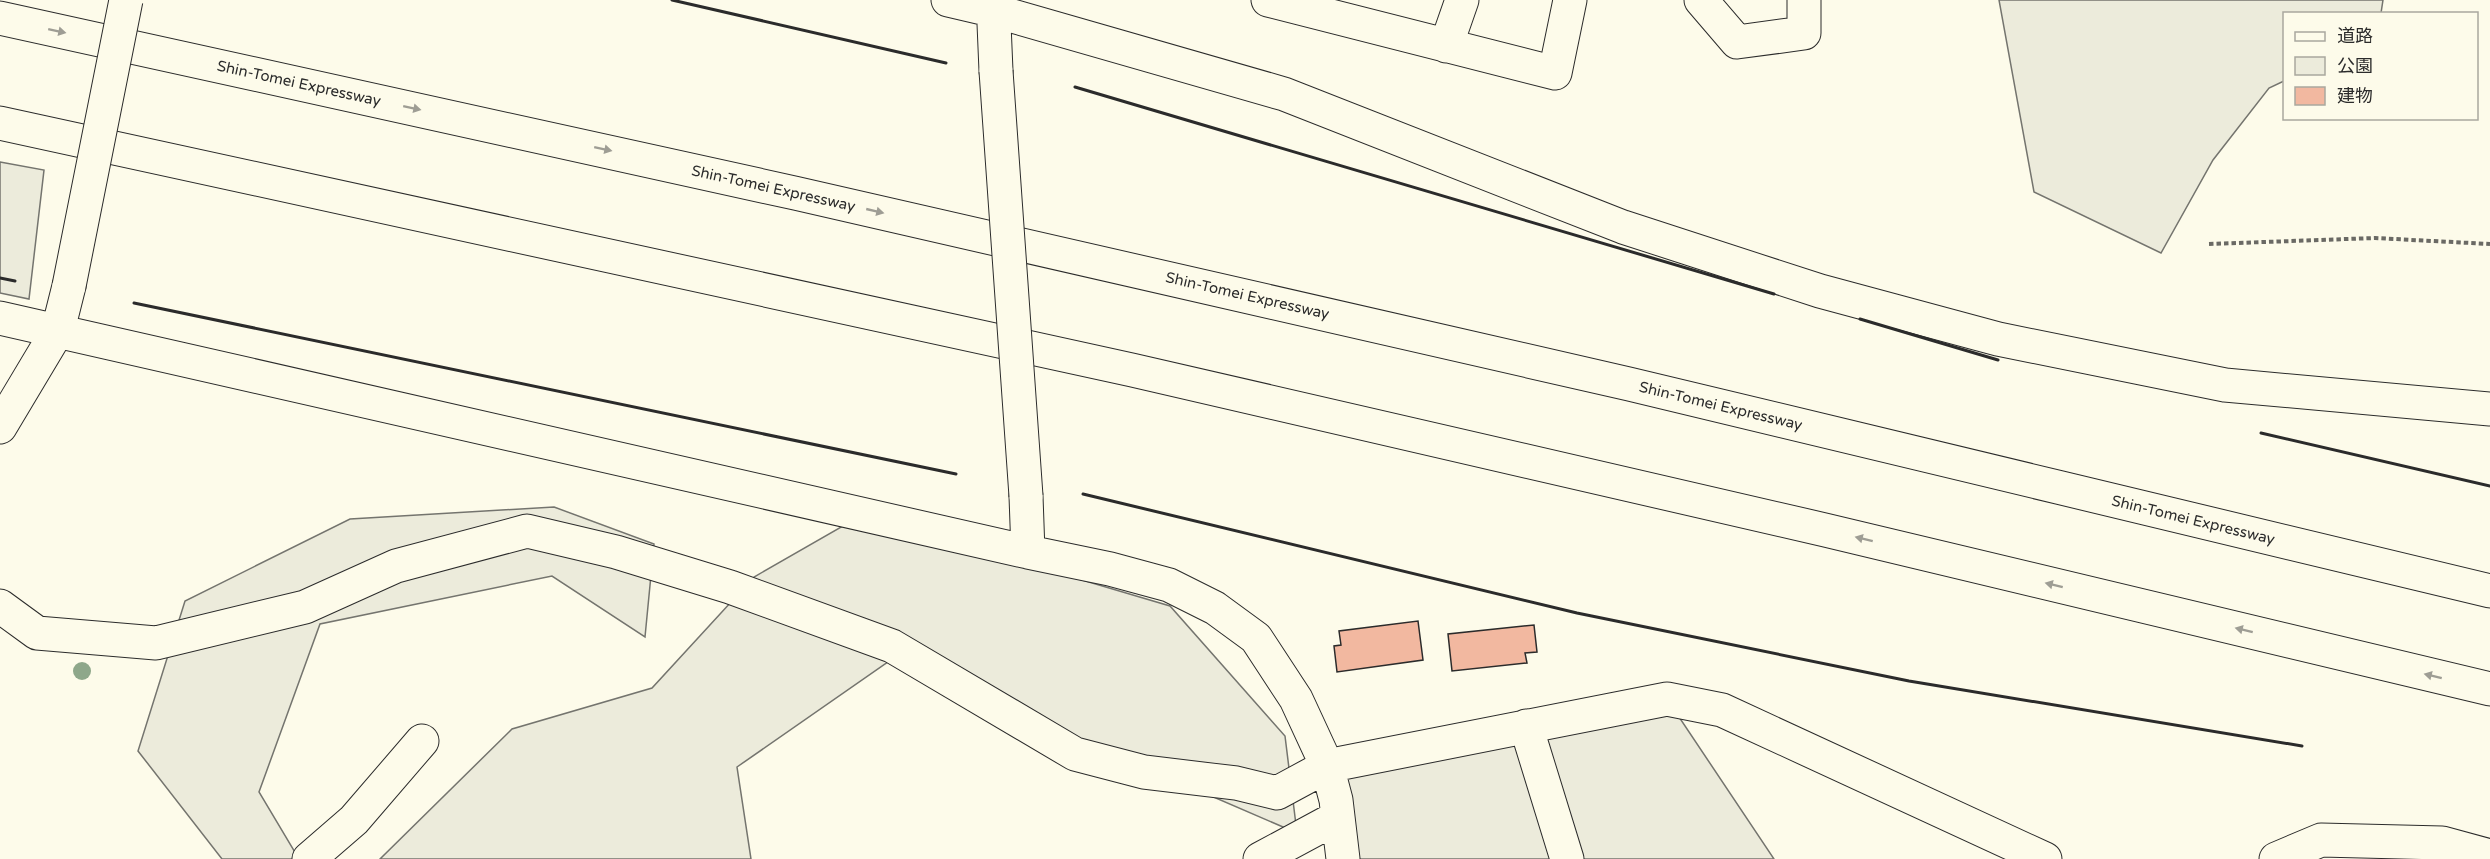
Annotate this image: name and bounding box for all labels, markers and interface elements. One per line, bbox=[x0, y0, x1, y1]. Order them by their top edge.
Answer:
legend bbox=[2283, 12, 2478, 120]
text: 道路 bbox=[2337, 25, 2373, 47]
one-way arrow bbox=[48, 27, 67, 36]
text: 公園 bbox=[2337, 55, 2373, 77]
street label: Shin-Tomei Expressway bbox=[215, 57, 383, 110]
text: 建物 bbox=[2337, 85, 2373, 107]
one-way arrow bbox=[403, 103, 421, 113]
one-way arrow bbox=[593, 145, 612, 154]
street label: Shin-Tomei Expressway bbox=[690, 161, 857, 215]
one-way arrow bbox=[865, 206, 884, 216]
street label: Shin-Tomei Expressway bbox=[1164, 268, 1331, 323]
street label: Shin-Tomei Expressway bbox=[1637, 378, 1804, 434]
street label: Shin-Tomei Expressway bbox=[2110, 491, 2277, 548]
one-way arrow bbox=[1855, 534, 1873, 544]
one-way arrow bbox=[2045, 579, 2063, 589]
one-way arrow bbox=[2234, 625, 2253, 635]
one-way arrow bbox=[2424, 670, 2442, 680]

